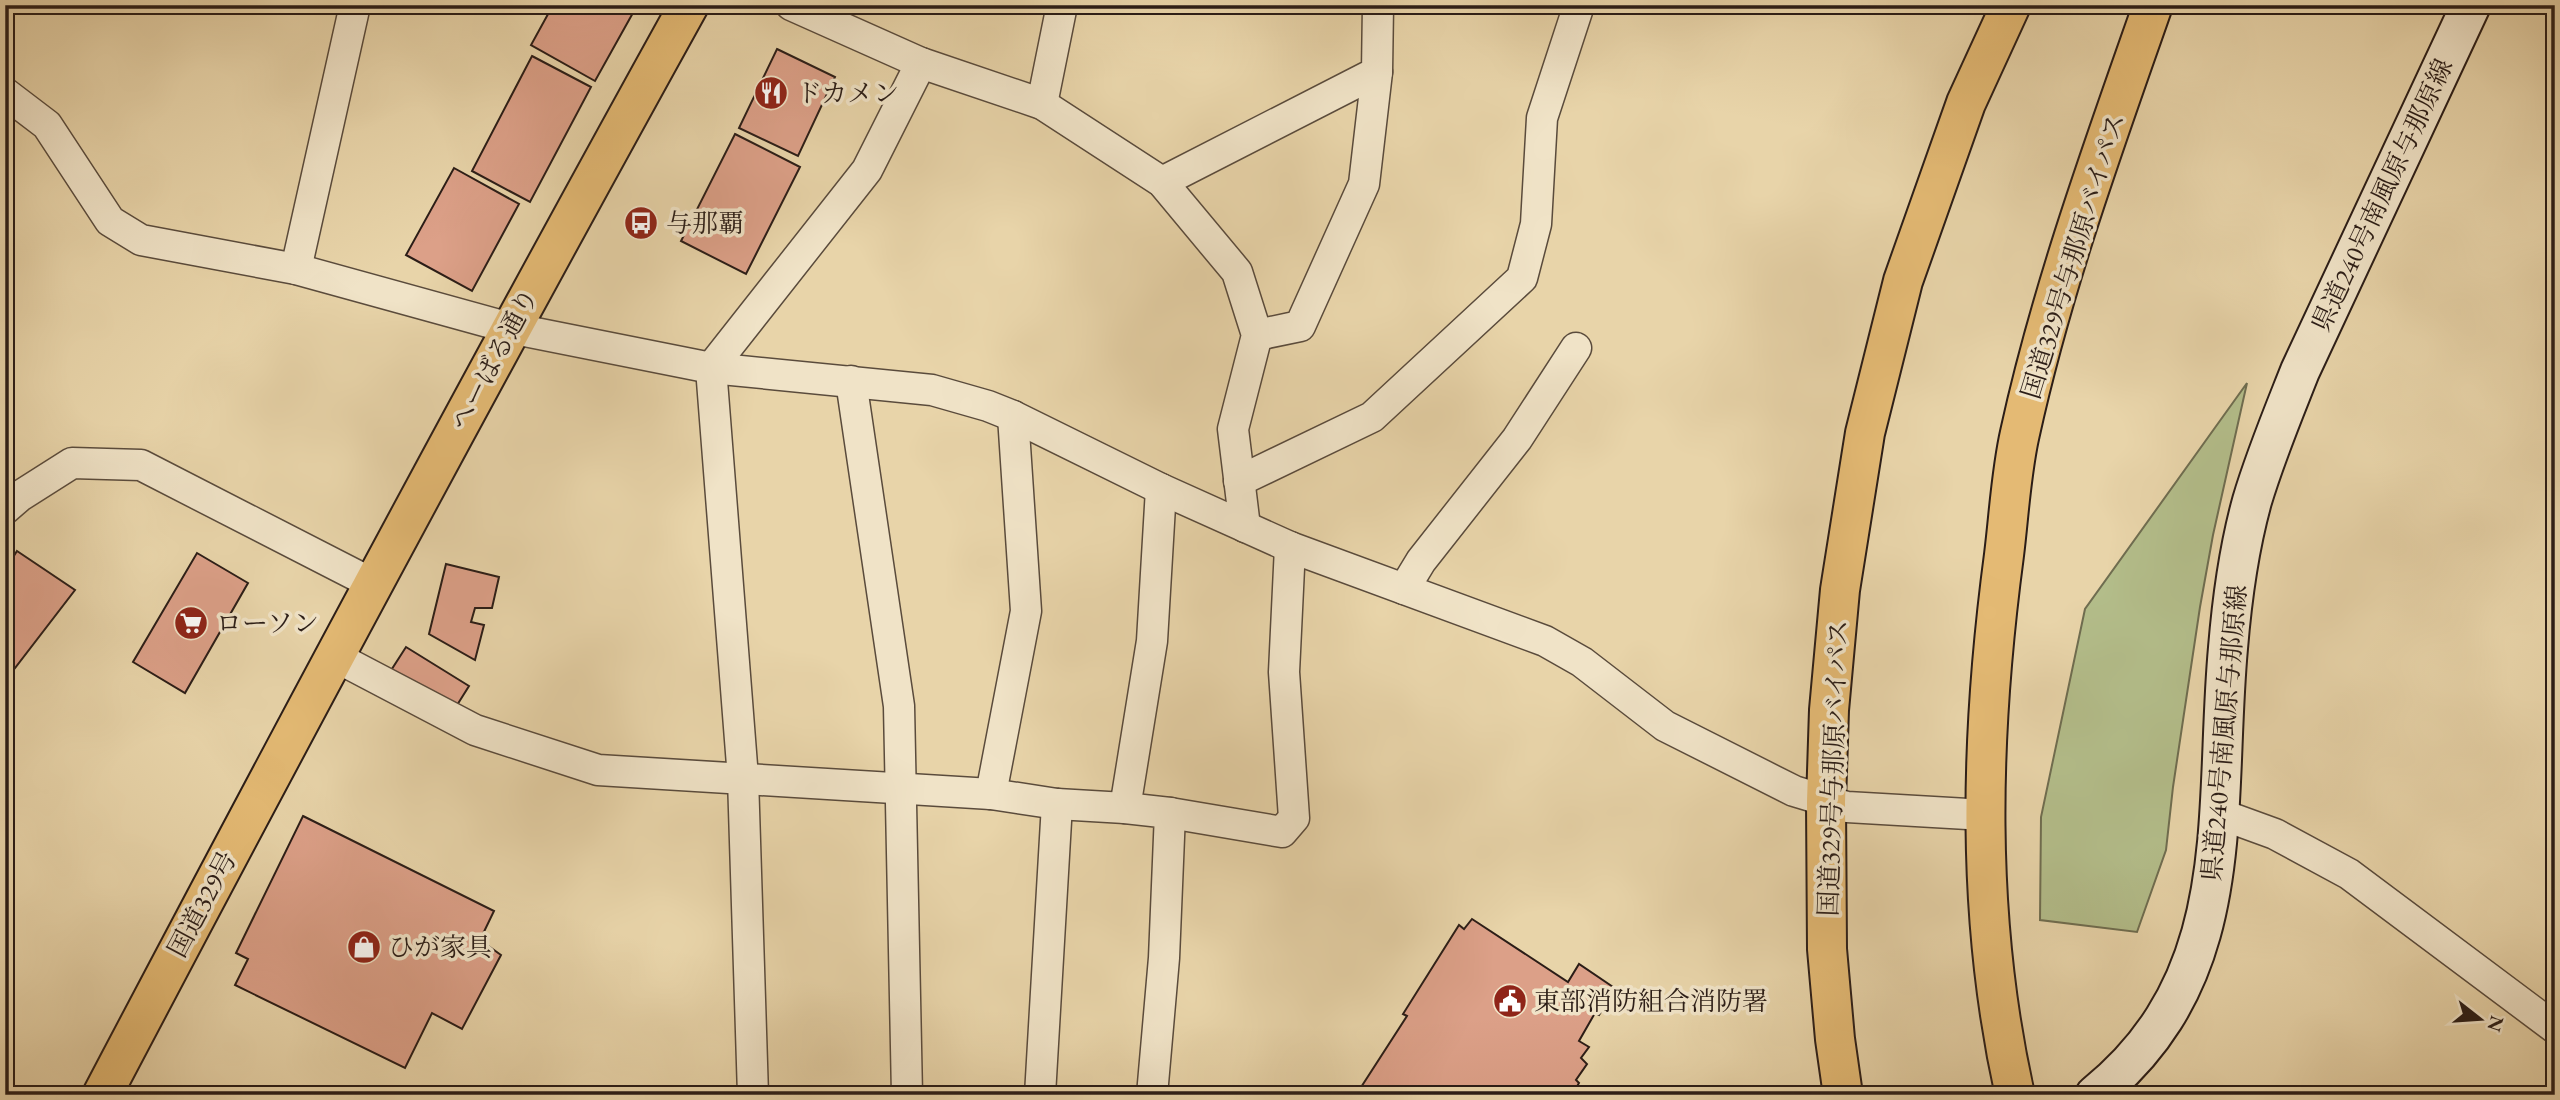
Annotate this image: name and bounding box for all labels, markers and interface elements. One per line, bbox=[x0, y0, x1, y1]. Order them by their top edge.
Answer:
street label: 県道240号南風原与那原線 bbox=[2304, 53, 2460, 337]
restaurant icon: ドカメン bbox=[752, 74, 790, 112]
place label: ドカメン bbox=[796, 76, 899, 110]
street label: 国道329号与那原バイパス bbox=[2013, 109, 2133, 403]
bus stop icon: 与那覇 bbox=[622, 204, 660, 242]
place label: 与那覇 bbox=[666, 206, 744, 240]
street label: へーばる通り bbox=[442, 282, 546, 436]
street label: 県道240号南風原与那原線 bbox=[2194, 583, 2254, 883]
supermarket icon: ローソン bbox=[172, 604, 210, 642]
place label: ローソン bbox=[216, 606, 319, 640]
street label: 国道329号与那原バイパス bbox=[1811, 619, 1855, 917]
street label: 国道329号 bbox=[160, 845, 244, 963]
shop icon: ひが家具 bbox=[345, 928, 383, 966]
place label: ひが家具 bbox=[388, 930, 492, 964]
public building icon: 東部消防組合消防署 bbox=[1491, 982, 1529, 1020]
place label: 東部消防組合消防署 bbox=[1534, 984, 1768, 1018]
north arrow bbox=[2444, 984, 2514, 1054]
text: N bbox=[2481, 1013, 2510, 1035]

